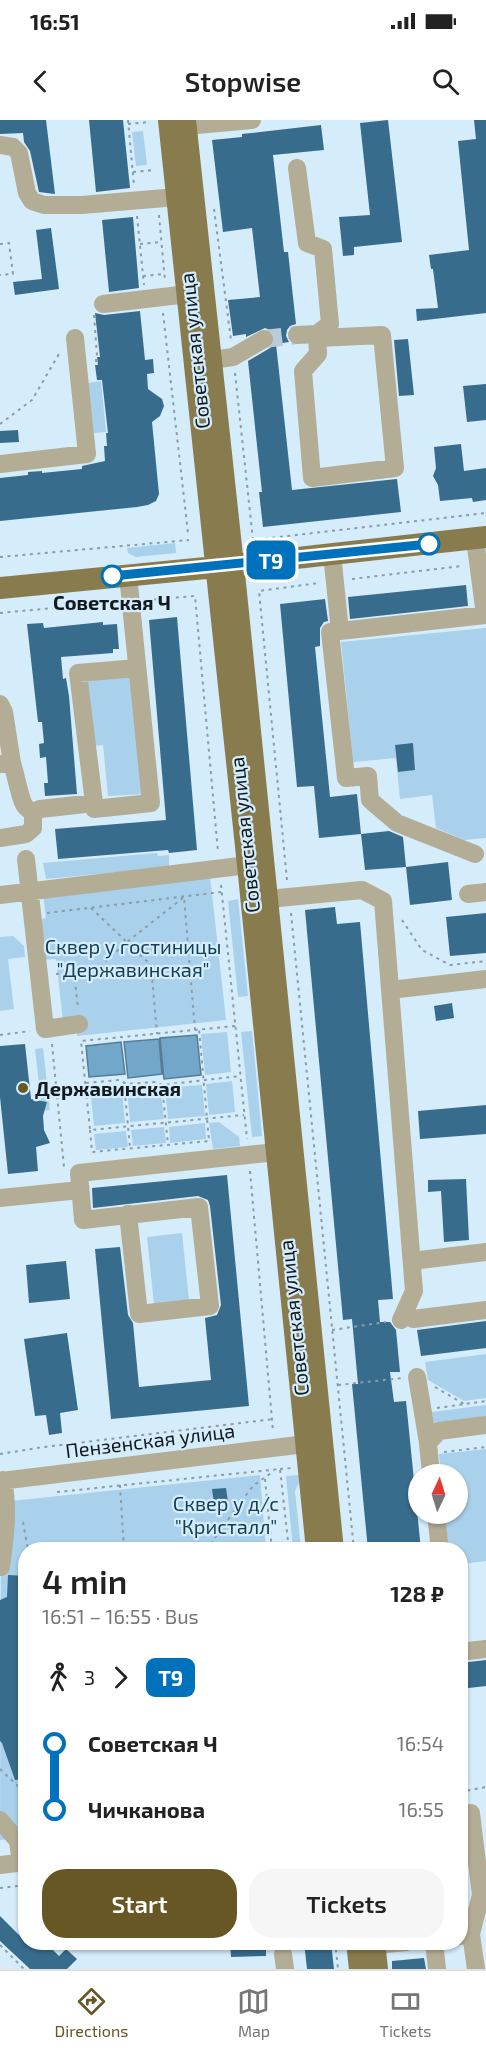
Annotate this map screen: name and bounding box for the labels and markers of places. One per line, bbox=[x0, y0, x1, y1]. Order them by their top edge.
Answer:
unlabelled marker bbox=[418, 533, 440, 555]
marker: Советская Ч bbox=[101, 565, 123, 587]
place label: Советская Ч bbox=[53, 590, 171, 614]
place label: Державинская bbox=[35, 1076, 181, 1100]
marker: Державинская bbox=[16, 1081, 30, 1095]

